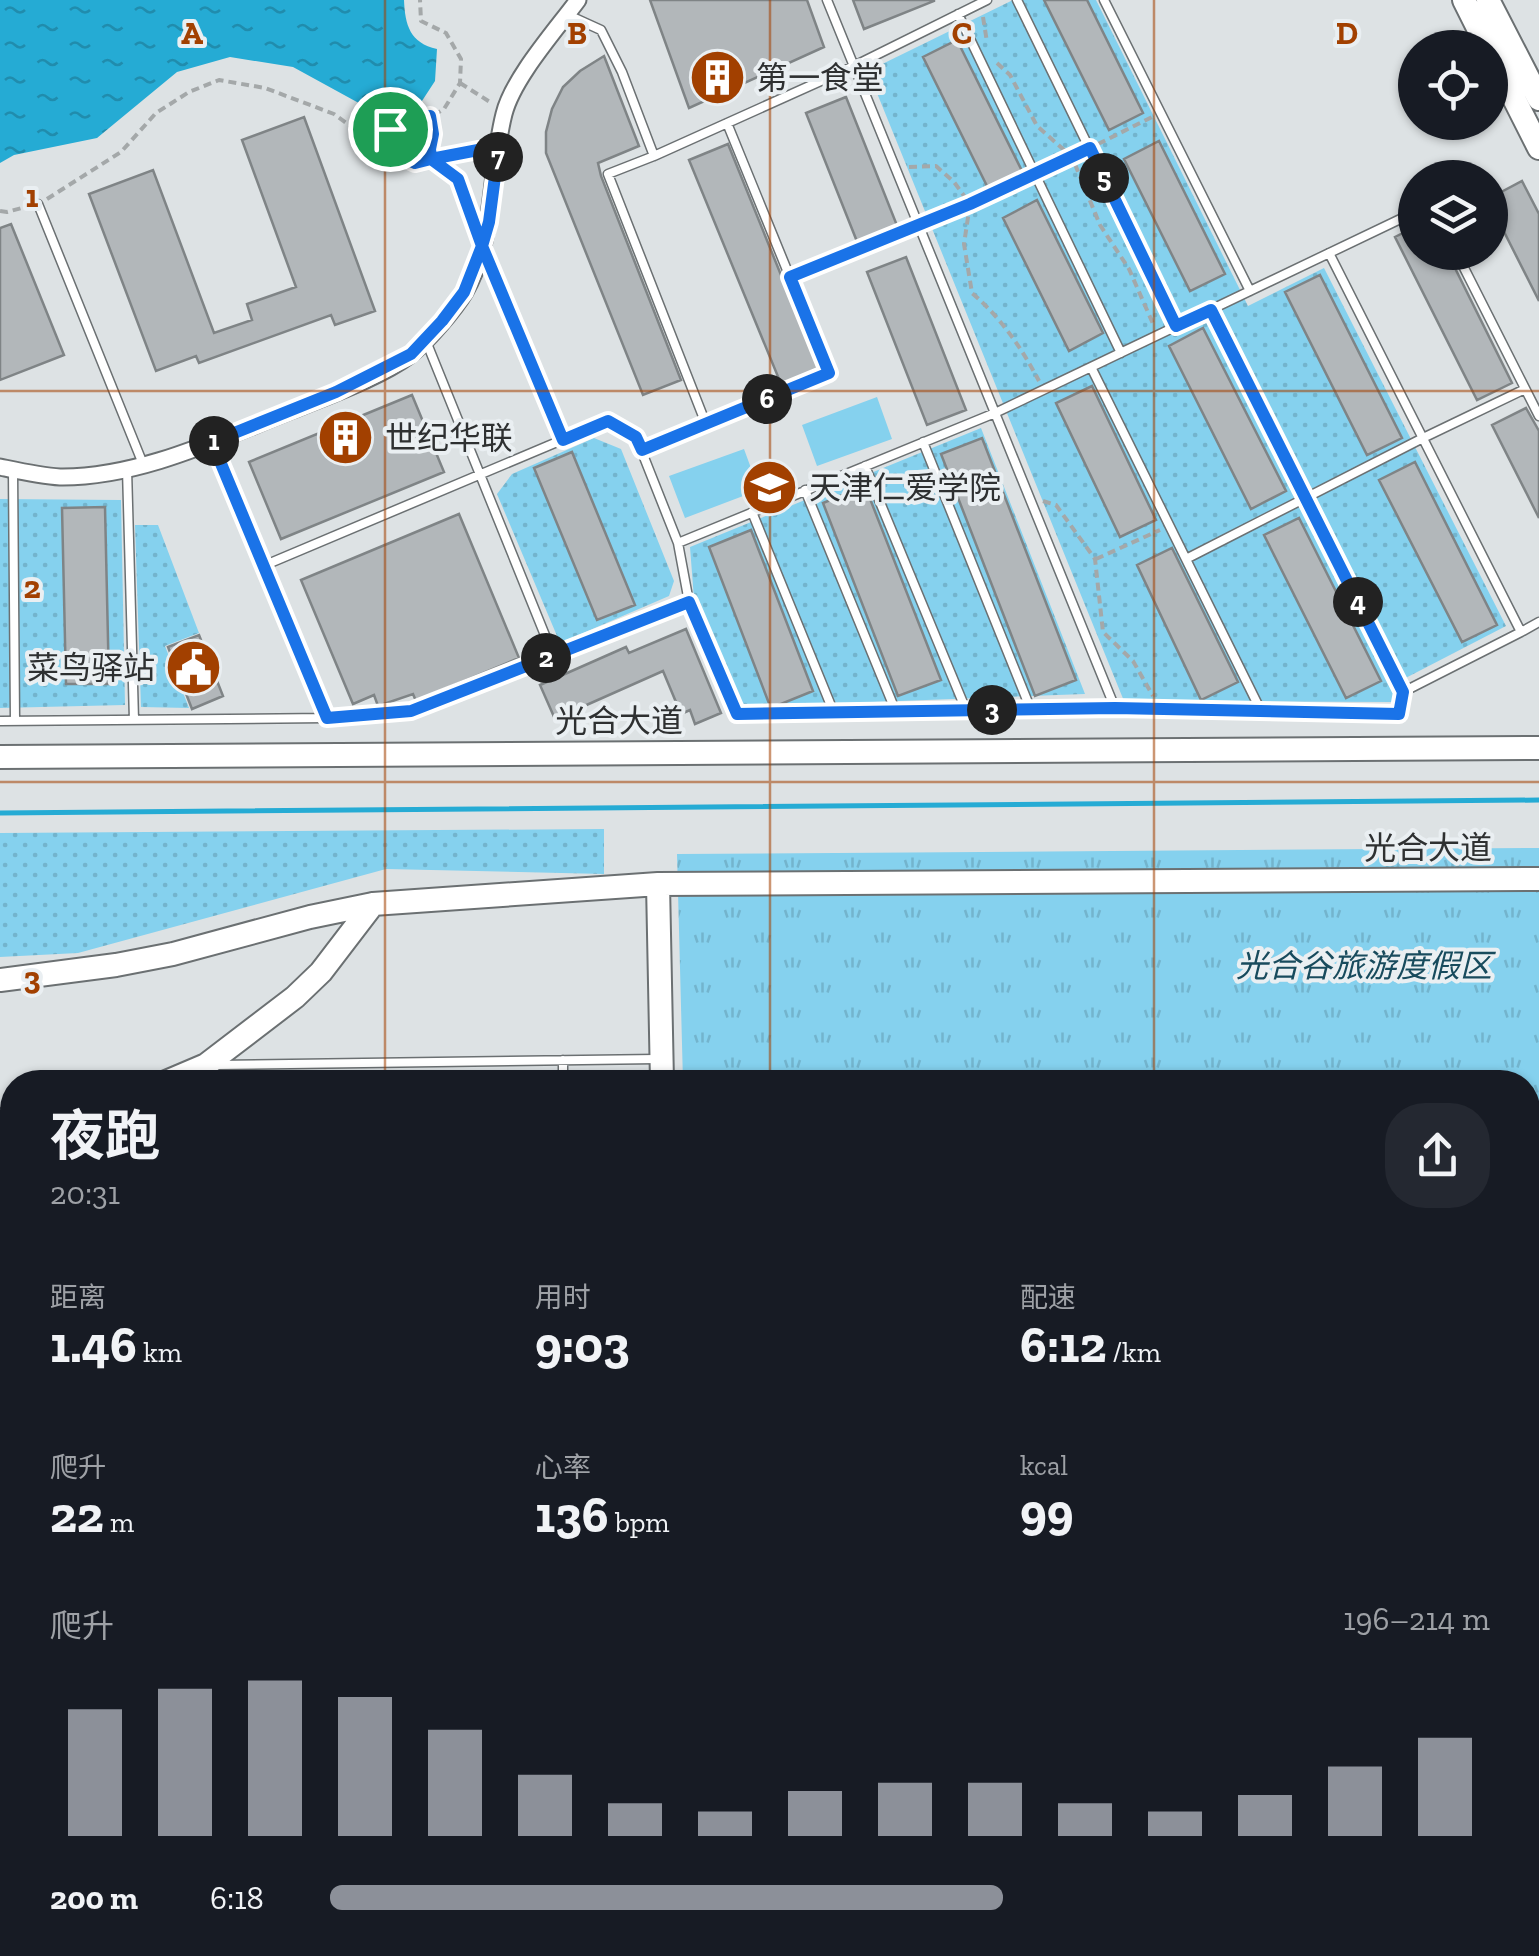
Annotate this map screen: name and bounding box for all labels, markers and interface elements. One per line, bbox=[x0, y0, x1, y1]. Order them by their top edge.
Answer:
text: A bbox=[181, 14, 203, 52]
text: B bbox=[567, 14, 587, 52]
text: C bbox=[952, 14, 972, 52]
text: D bbox=[1336, 14, 1358, 52]
map controls bbox=[1398, 30, 1508, 270]
button: locate bbox=[1398, 30, 1508, 140]
building icon: 第一食堂 bbox=[687, 48, 747, 108]
place label: 第一食堂 bbox=[756, 59, 884, 97]
pin bbox=[348, 87, 433, 172]
icon: arrive bbox=[363, 102, 418, 157]
pin: 7 bbox=[473, 132, 523, 182]
text: 7 bbox=[491, 140, 505, 173]
pin: 5 bbox=[1079, 153, 1129, 203]
button: layers bbox=[1398, 160, 1508, 270]
text: 5 bbox=[1097, 161, 1111, 194]
text: 1 bbox=[26, 177, 39, 215]
pin: 6 bbox=[742, 374, 792, 424]
text: 6 bbox=[759, 382, 775, 415]
building icon: 世纪华联 bbox=[316, 408, 376, 468]
pin: 1 bbox=[189, 416, 239, 466]
place label: 世纪华联 bbox=[385, 419, 513, 457]
text: 1 bbox=[208, 424, 220, 457]
school or university icon: 天津仁爱学院 bbox=[740, 458, 800, 518]
place label: 天津仁爱学院 bbox=[809, 469, 1001, 507]
text: 2 bbox=[23, 568, 41, 606]
pin: 4 bbox=[1333, 577, 1383, 627]
text: 4 bbox=[1350, 585, 1366, 618]
pin: 2 bbox=[521, 633, 571, 683]
public building icon: 菜鸟驿站 bbox=[164, 638, 224, 698]
text: 2 bbox=[538, 641, 554, 674]
place label: 菜鸟驿站 bbox=[27, 649, 155, 687]
pin: 3 bbox=[967, 685, 1017, 735]
text: 3 bbox=[985, 693, 999, 726]
street label: 光合大道 bbox=[555, 702, 683, 740]
street label: 光合大道 bbox=[1364, 829, 1492, 867]
park label: 光合谷旅游度假区 bbox=[1236, 947, 1496, 985]
text: 3 bbox=[23, 959, 41, 997]
text: 夜跑 bbox=[50, 1103, 160, 1169]
button: share bbox=[1385, 1103, 1490, 1208]
text: 20:31 bbox=[50, 1174, 120, 1212]
text: 距离 bbox=[50, 1281, 106, 1314]
text: 用时 bbox=[535, 1281, 591, 1314]
text: 配速 bbox=[1020, 1281, 1076, 1314]
text: 1.46 bbox=[50, 1315, 137, 1375]
text: 9:03 bbox=[535, 1315, 630, 1375]
text: 6:12 bbox=[1020, 1315, 1106, 1375]
text: km bbox=[137, 1336, 182, 1369]
text: /km bbox=[1106, 1336, 1161, 1369]
text: kcal bbox=[1020, 1449, 1068, 1482]
text: 爬升 bbox=[50, 1451, 106, 1484]
text: 心率 bbox=[535, 1451, 591, 1484]
text: 99 bbox=[1020, 1482, 1074, 1542]
text: 22 bbox=[50, 1485, 104, 1545]
text: 136 bbox=[535, 1485, 609, 1545]
text: m bbox=[104, 1506, 134, 1539]
text: bpm bbox=[609, 1506, 670, 1539]
text: 196–214 m bbox=[1343, 1600, 1490, 1638]
text: 爬升 bbox=[50, 1607, 114, 1645]
text: 200 m bbox=[50, 1879, 138, 1917]
text: 6:18 bbox=[210, 1879, 264, 1917]

